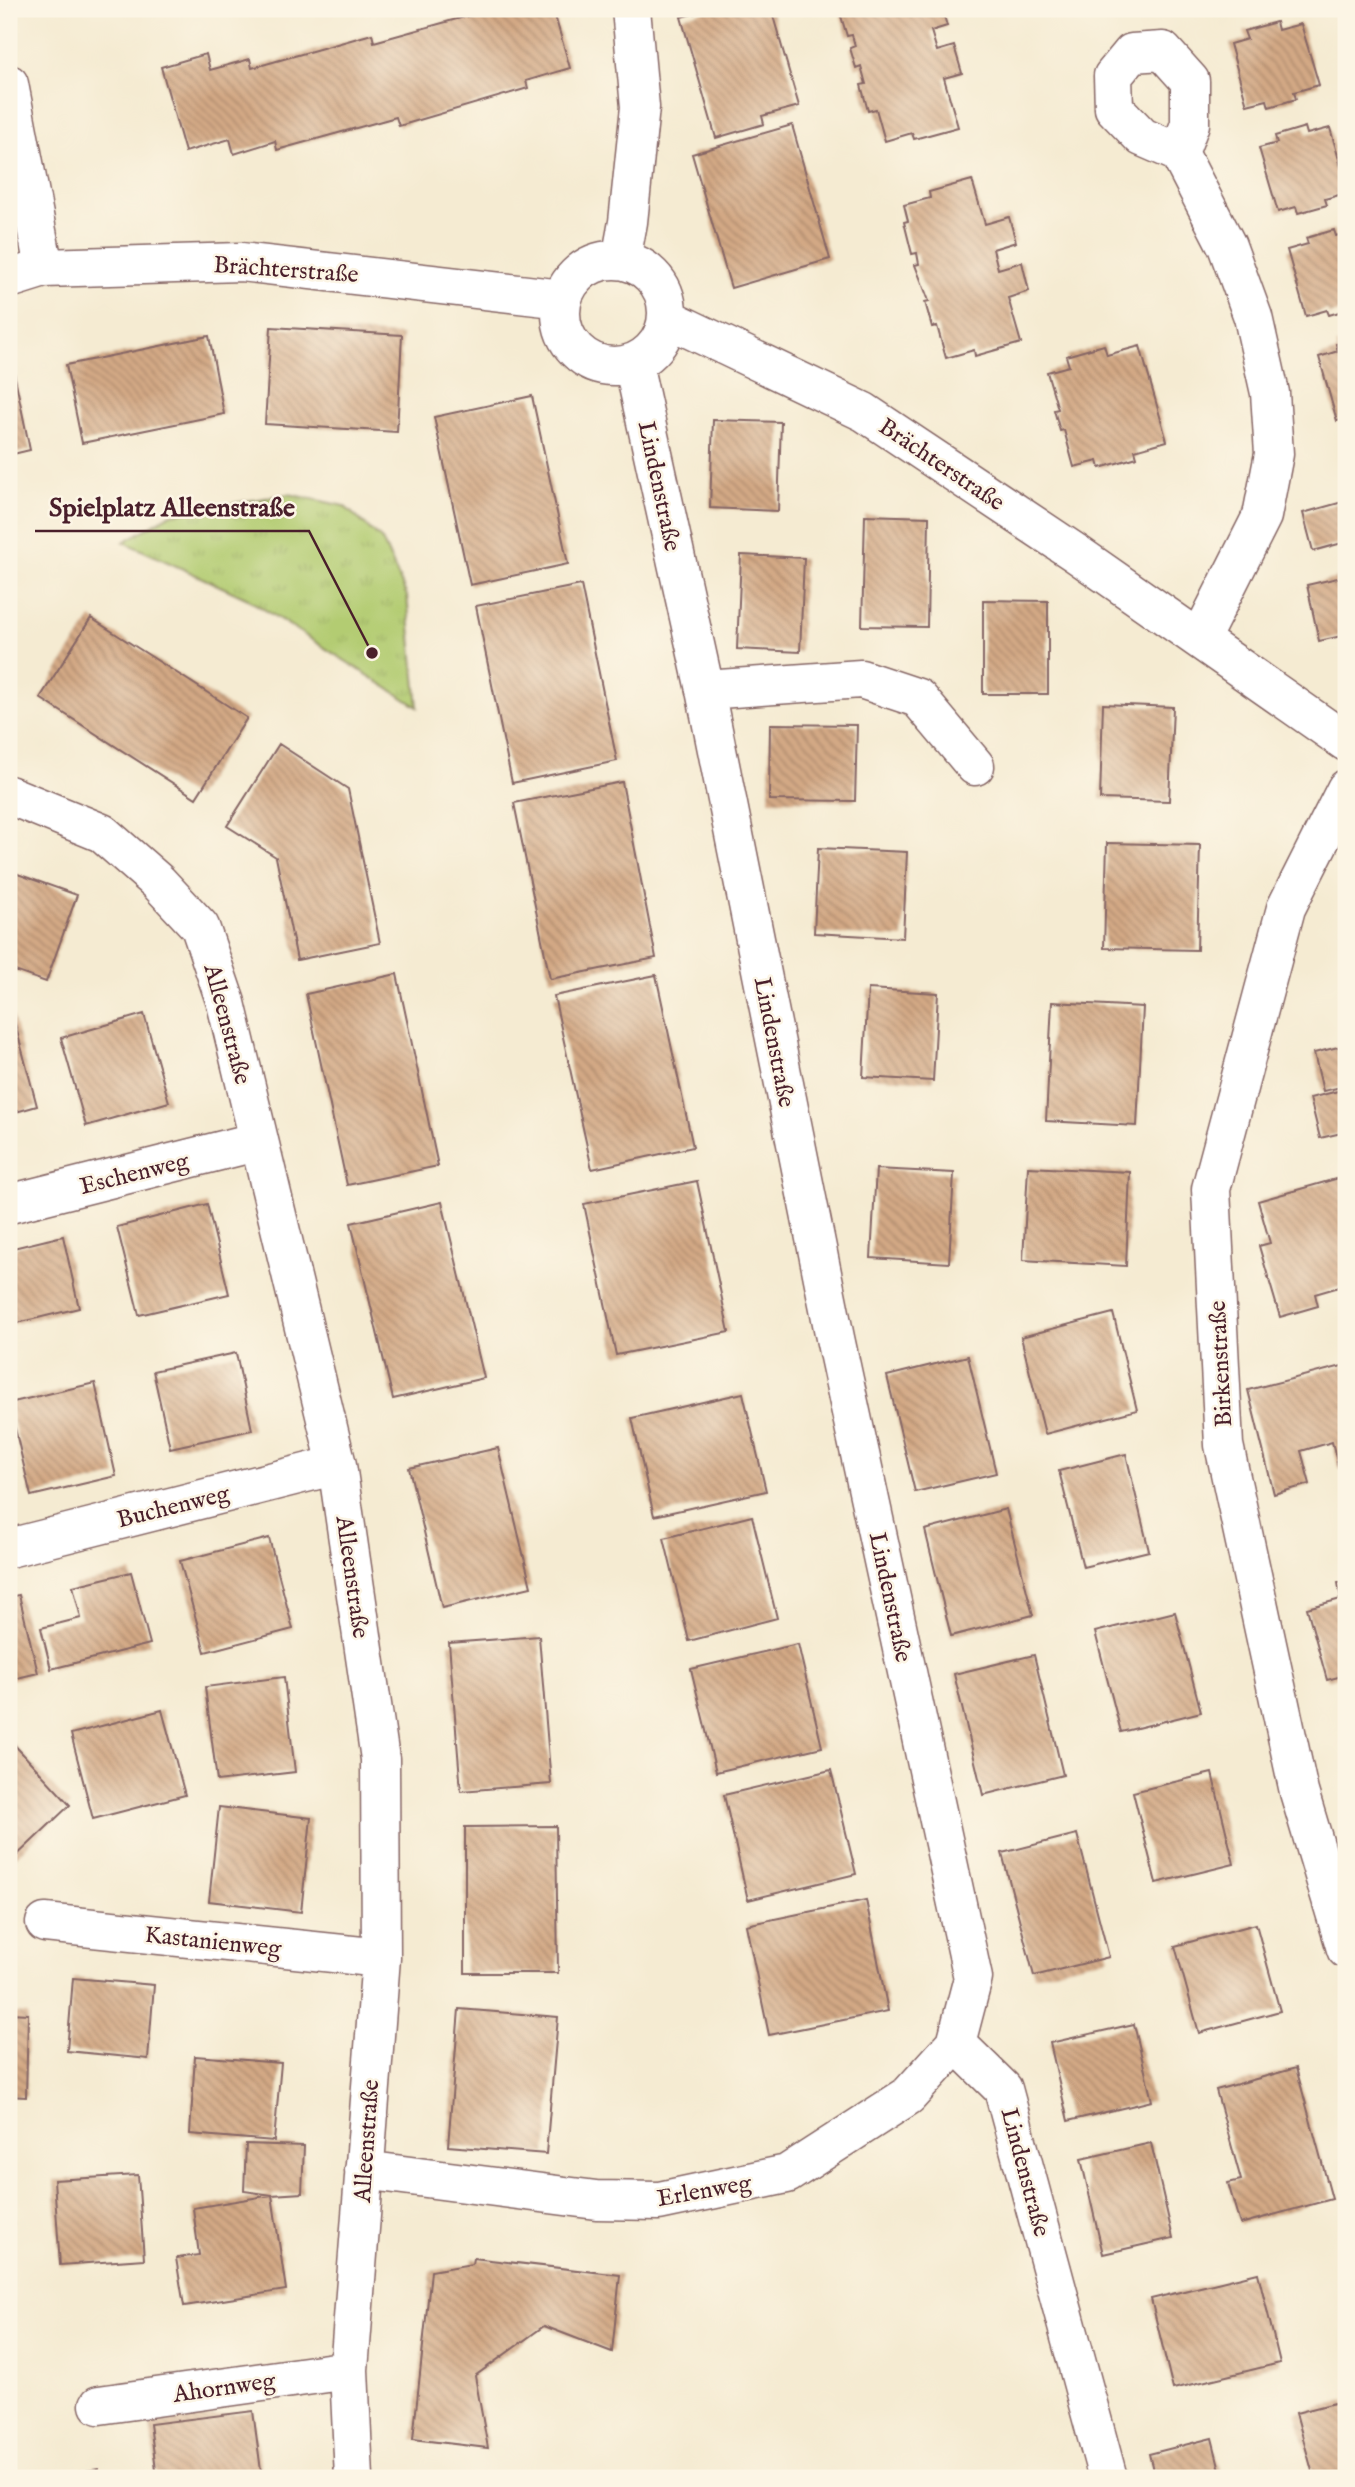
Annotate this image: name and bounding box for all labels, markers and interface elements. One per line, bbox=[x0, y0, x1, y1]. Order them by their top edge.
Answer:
street label: Brächterstraße bbox=[212, 250, 359, 291]
street label: Brächterstraße bbox=[872, 412, 1010, 519]
street label: Lindenstraße bbox=[630, 418, 687, 554]
callout: Spielplatz Alleenstraße bbox=[35, 484, 309, 531]
text: Spielplatz Alleenstraße bbox=[49, 492, 295, 525]
street label: Alleenstraße bbox=[195, 960, 257, 1088]
street label: Lindenstraße bbox=[746, 974, 801, 1110]
street label: Eschenweg bbox=[77, 1146, 193, 1203]
street label: Birkenstraße bbox=[1203, 1300, 1240, 1428]
street label: Buchenweg bbox=[114, 1478, 234, 1536]
street label: Alleenstraße bbox=[327, 1513, 375, 1640]
street label: Lindenstraße bbox=[861, 1529, 918, 1665]
street label: Kastanienweg bbox=[143, 1920, 284, 1965]
street label: Alleenstraße bbox=[348, 2079, 387, 2205]
street label: Lindenstraße bbox=[992, 2105, 1057, 2240]
street label: Erlenweg bbox=[655, 2168, 755, 2215]
street label: Ahornweg bbox=[170, 2366, 278, 2411]

